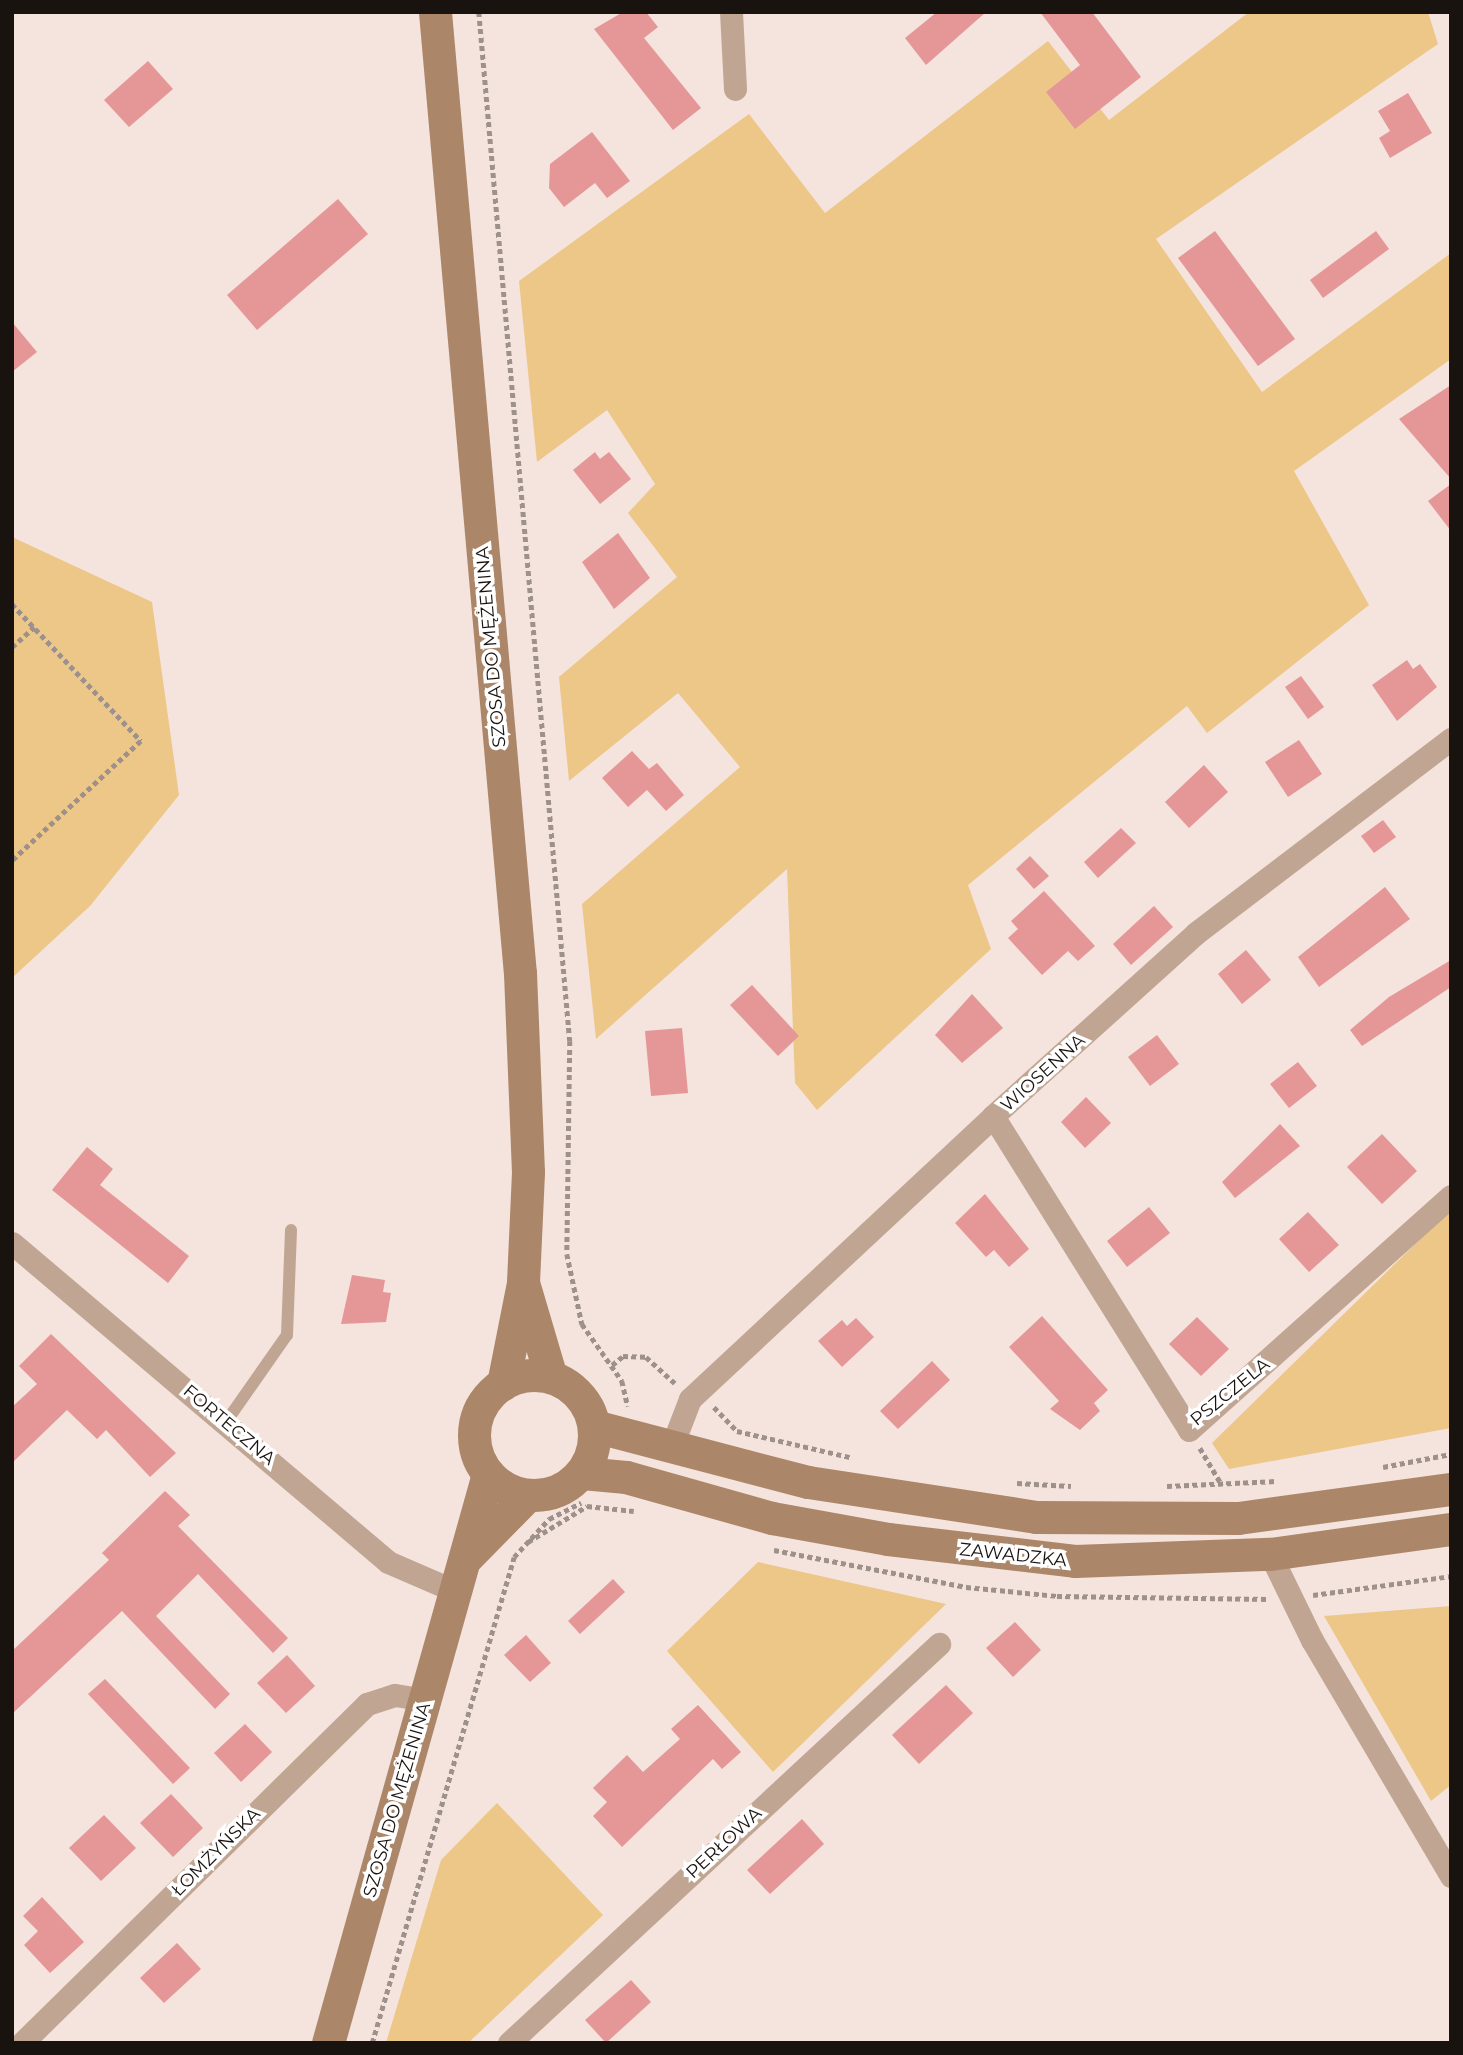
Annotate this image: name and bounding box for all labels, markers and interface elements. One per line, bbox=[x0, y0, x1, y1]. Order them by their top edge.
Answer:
street label: SZOSA DO MĘŻENINA bbox=[471, 546, 511, 748]
street label: WIOSENNA bbox=[997, 1030, 1089, 1116]
street label: PSZCZELA bbox=[1186, 1354, 1274, 1430]
street label: FORTECZNA bbox=[179, 1380, 279, 1470]
street label: ZAWADZKA bbox=[958, 1539, 1068, 1571]
street label: SZOSA DO MĘŻENINA bbox=[359, 1700, 435, 1900]
street label: ŁOMŻYŃSKA bbox=[167, 1803, 265, 1901]
street label: PERŁOWA bbox=[682, 1803, 766, 1883]

